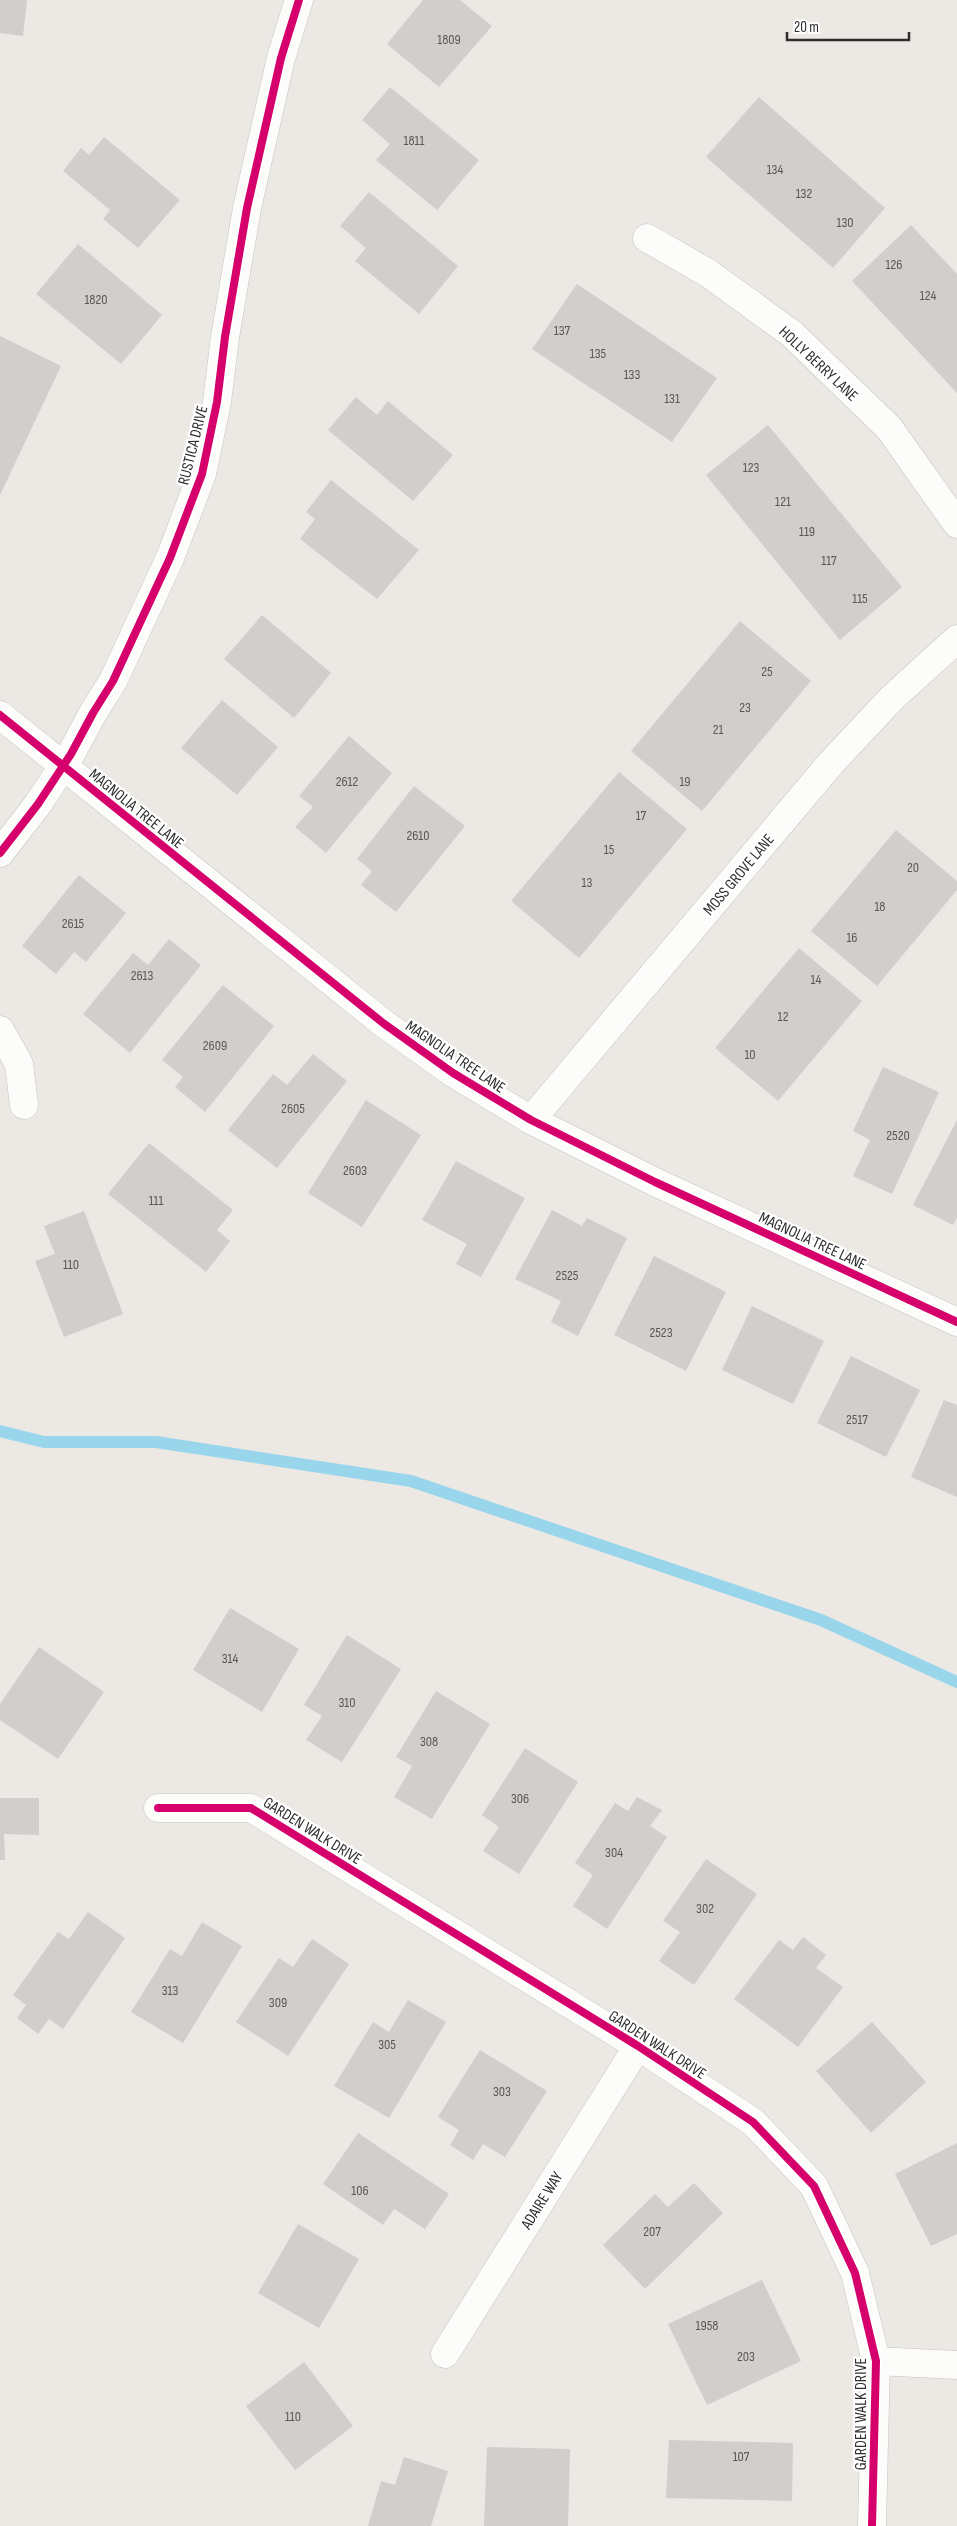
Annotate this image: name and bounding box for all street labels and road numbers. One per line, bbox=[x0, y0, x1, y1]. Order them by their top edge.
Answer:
street label: HOLLY BERRY LANE bbox=[774, 323, 861, 406]
street label: RUSTICA DRIVE bbox=[174, 404, 212, 487]
street label: MAGNOLIA TREE LANE bbox=[85, 765, 187, 853]
street label: MOSS GROVE LANE bbox=[700, 830, 779, 920]
street label: MAGNOLIA TREE LANE bbox=[402, 1017, 509, 1098]
street label: MAGNOLIA TREE LANE bbox=[756, 1208, 869, 1275]
street label: GARDEN WALK DRIVE bbox=[260, 1793, 365, 1869]
street label: GARDEN WALK DRIVE bbox=[605, 2007, 709, 2084]
street label: ADAIRE WAY bbox=[517, 2168, 567, 2234]
street label: GARDEN WALK DRIVE bbox=[852, 2358, 871, 2470]

